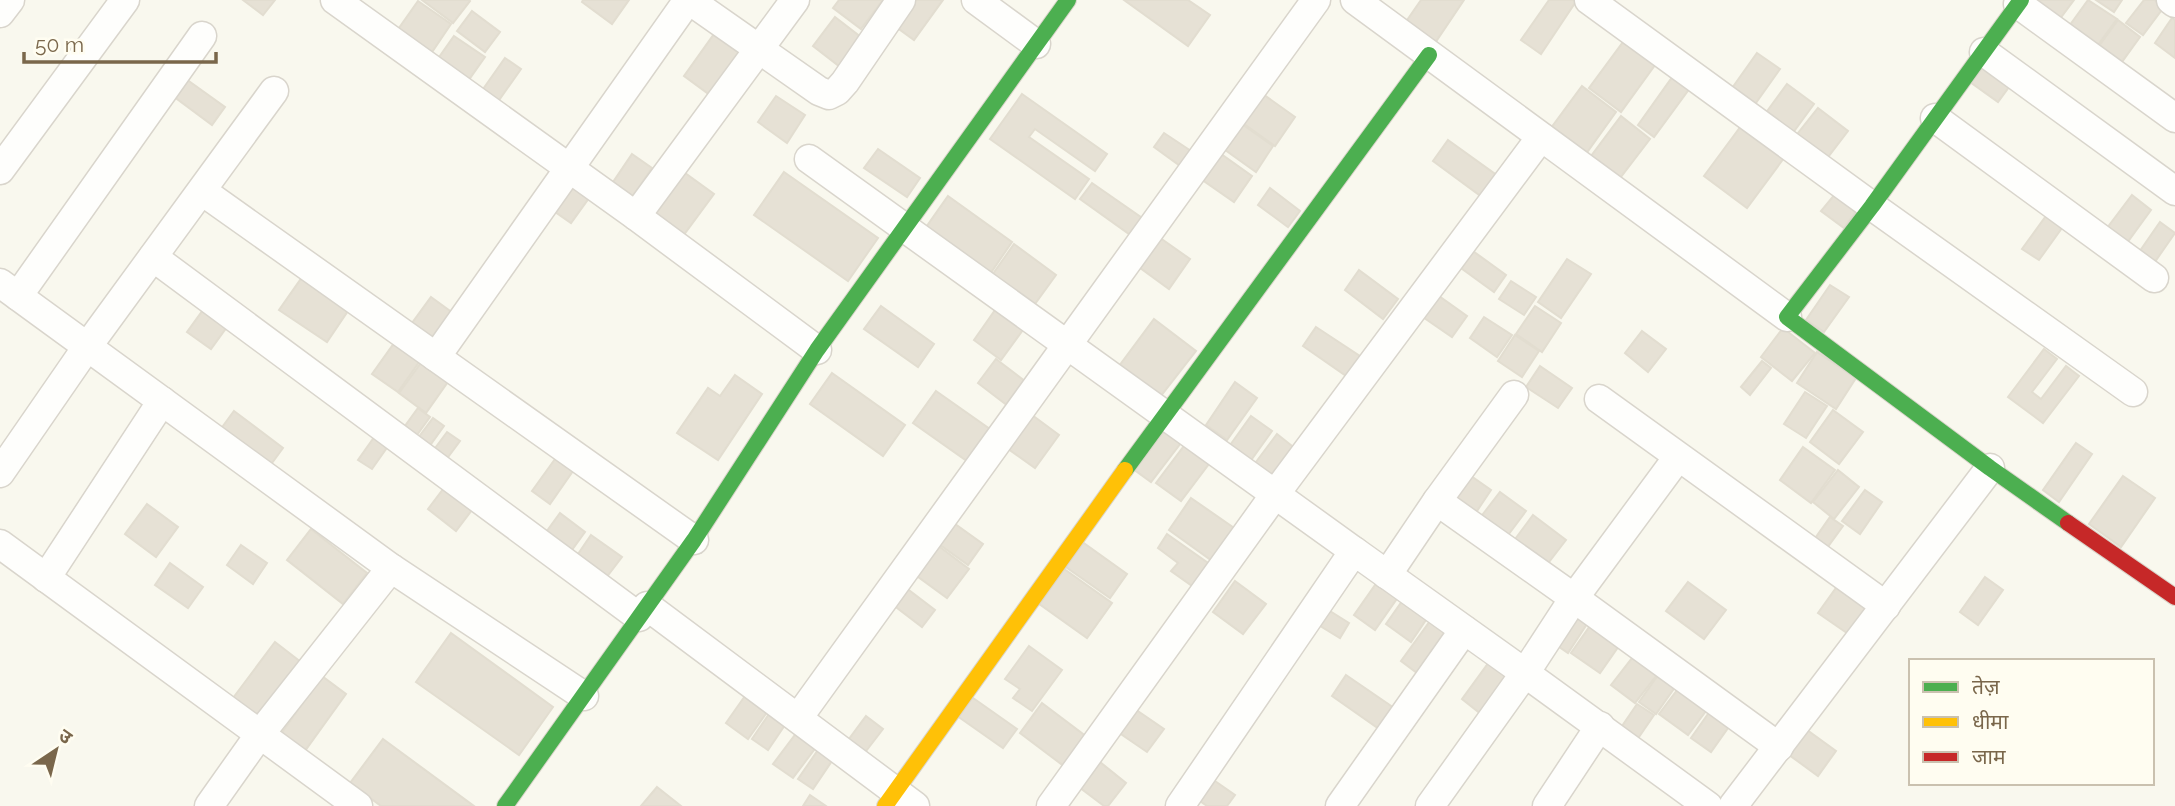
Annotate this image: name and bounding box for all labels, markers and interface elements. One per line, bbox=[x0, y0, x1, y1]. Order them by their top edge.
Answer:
scale bar bbox=[24, 21, 217, 65]
text: 50 m bbox=[35, 32, 84, 57]
legend bbox=[1909, 659, 2154, 785]
text: तेज़ bbox=[1972, 674, 2000, 699]
text: धीमा bbox=[1972, 709, 2009, 734]
north arrow bbox=[21, 715, 91, 785]
text: उ bbox=[55, 724, 77, 749]
text: जाम bbox=[1972, 744, 2006, 769]

